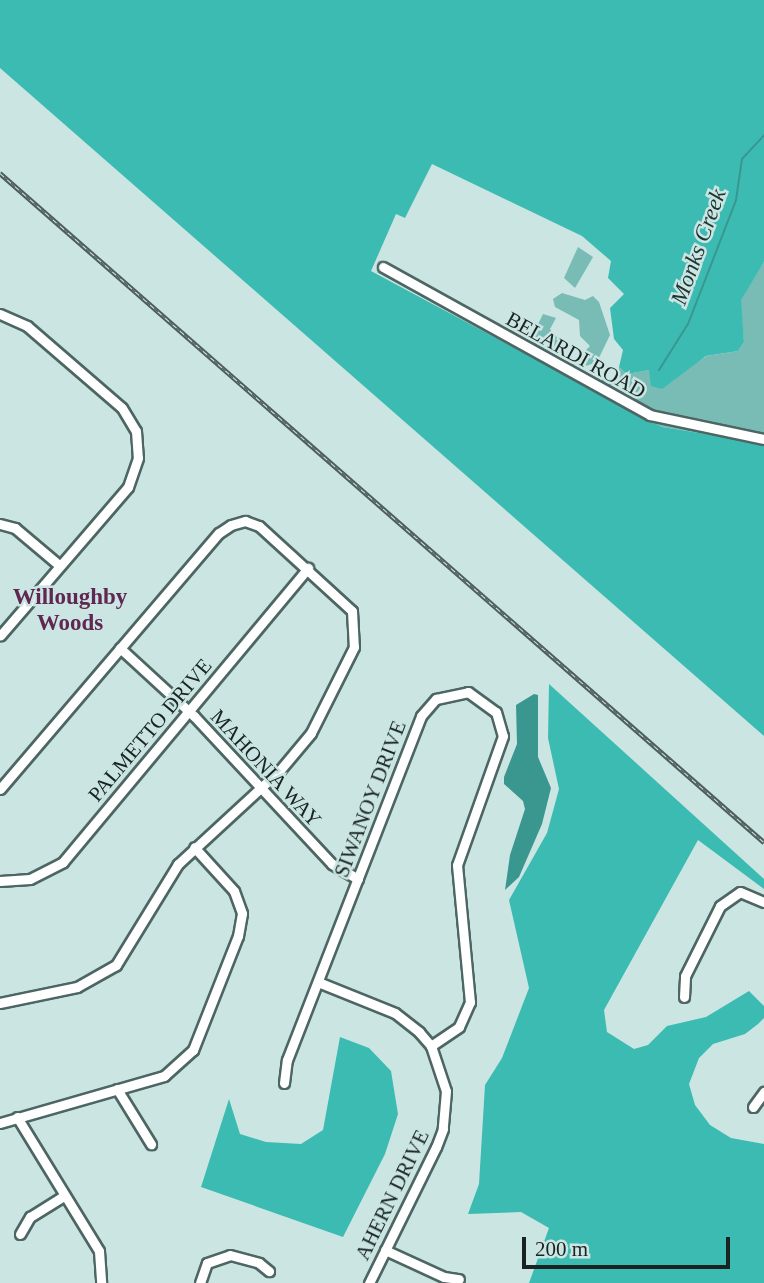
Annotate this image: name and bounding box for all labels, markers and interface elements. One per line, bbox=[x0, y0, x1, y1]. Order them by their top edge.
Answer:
water label: Monks Creek bbox=[665, 185, 733, 309]
street label: BELARDI ROAD bbox=[502, 306, 650, 404]
district label: Willoughby Woods bbox=[13, 583, 127, 637]
street label: PALMETTO DRIVE bbox=[83, 653, 217, 807]
street label: MAHONIA WAY bbox=[205, 704, 327, 832]
street label: SIWANOY DRIVE bbox=[328, 717, 412, 881]
street label: AHERN DRIVE bbox=[350, 1126, 434, 1264]
scale bar bbox=[526, 1224, 734, 1268]
text: 200 m bbox=[535, 1237, 588, 1261]

